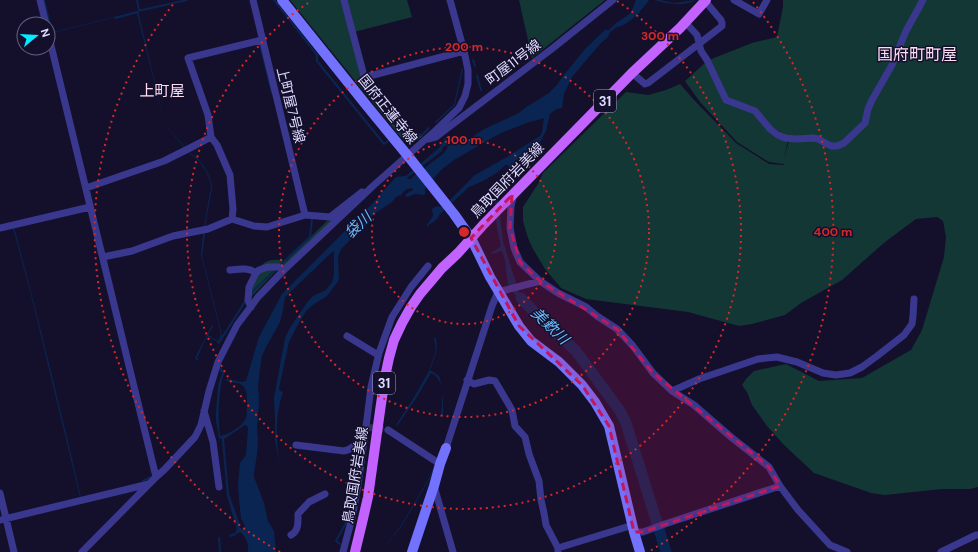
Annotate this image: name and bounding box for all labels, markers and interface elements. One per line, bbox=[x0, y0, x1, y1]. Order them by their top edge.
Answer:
north arrow bbox=[16, 16, 56, 56]
text: N bbox=[38, 27, 53, 39]
text: 300 m bbox=[641, 28, 679, 44]
street label: 町屋11号線 bbox=[482, 35, 544, 89]
text: 200 m bbox=[445, 39, 483, 55]
district label: 国府町町屋 bbox=[877, 44, 957, 65]
street label: 上町屋7号線 bbox=[273, 65, 309, 145]
street label: 国府正蓮寺線 bbox=[355, 71, 421, 147]
district label: 上町屋 bbox=[139, 81, 185, 101]
road number: 31 bbox=[594, 90, 616, 112]
text: 100 m bbox=[446, 132, 482, 148]
street label: 鳥取国府岩美線 bbox=[466, 139, 548, 221]
water label: 袋川 bbox=[340, 206, 377, 243]
text: 400 m bbox=[814, 224, 852, 240]
centre of rings bbox=[457, 225, 471, 239]
water label: 美歎川 bbox=[527, 303, 575, 350]
road number: 31 bbox=[373, 372, 395, 394]
street label: 鳥取国府岩美線 bbox=[338, 425, 372, 525]

